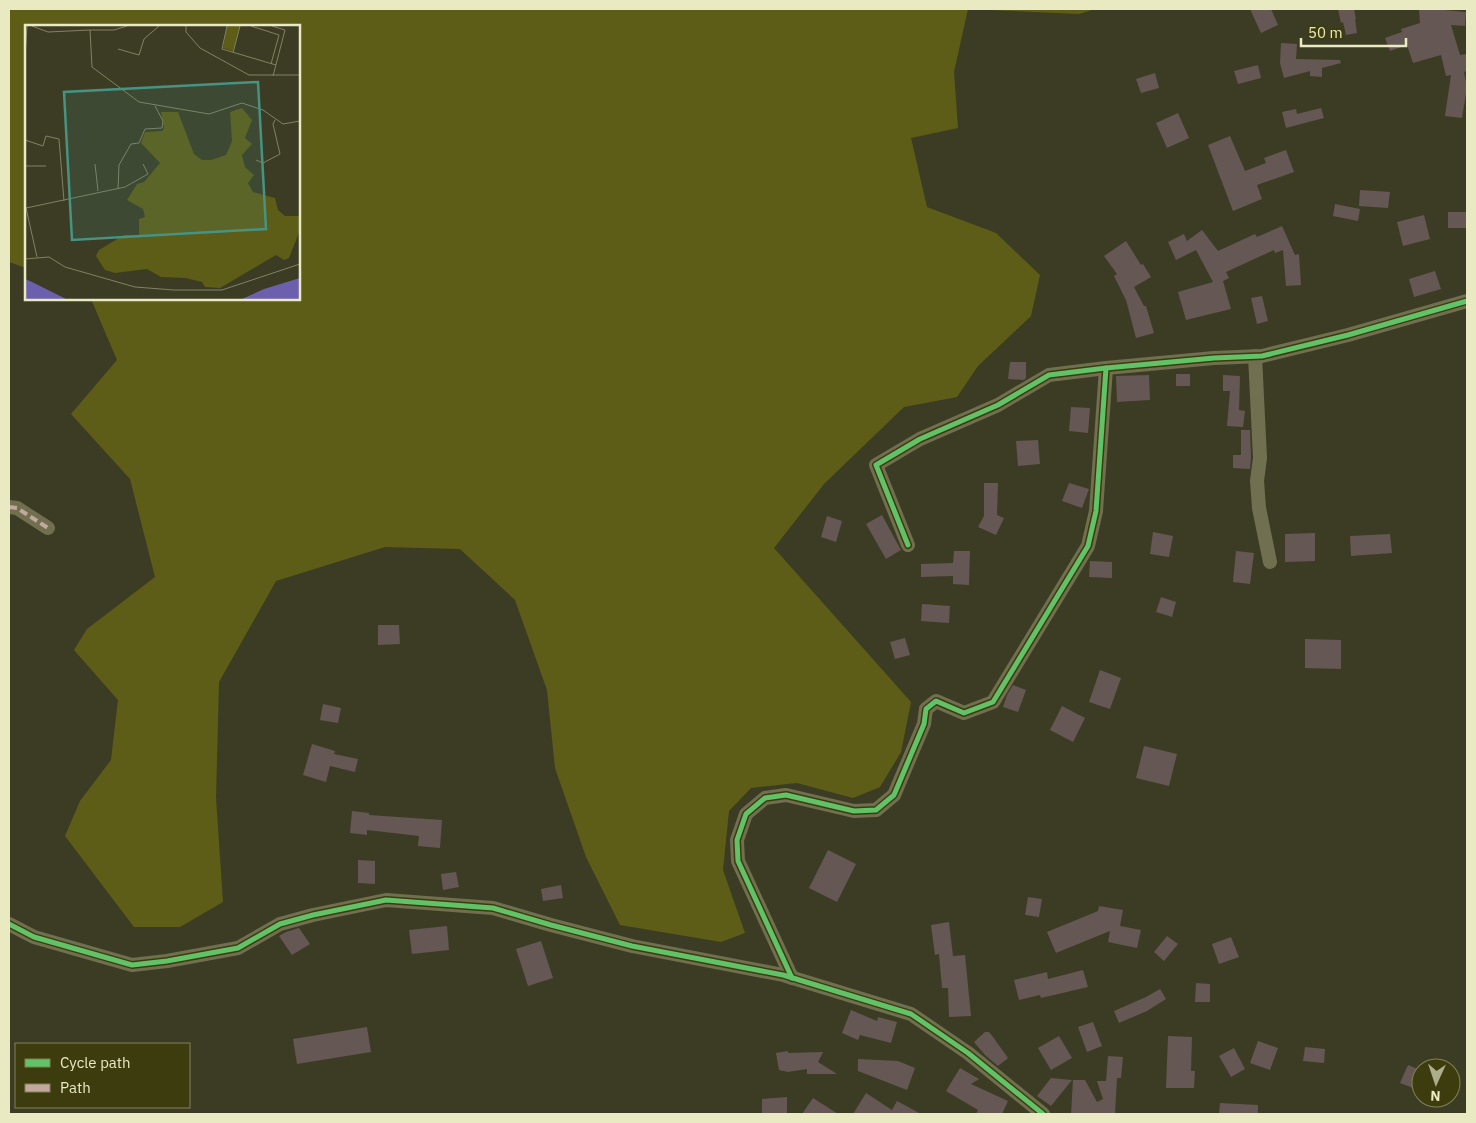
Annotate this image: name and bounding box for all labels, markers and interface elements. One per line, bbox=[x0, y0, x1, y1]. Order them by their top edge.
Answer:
scale bar bbox=[1301, 15, 1406, 47]
text: 50 m bbox=[1308, 23, 1343, 42]
inset map bbox=[25, 25, 300, 300]
legend bbox=[15, 1043, 190, 1108]
text: Cycle path bbox=[60, 1053, 131, 1072]
north arrow bbox=[1411, 1058, 1461, 1108]
text: Path bbox=[60, 1078, 91, 1097]
text: N bbox=[1430, 1087, 1441, 1105]

